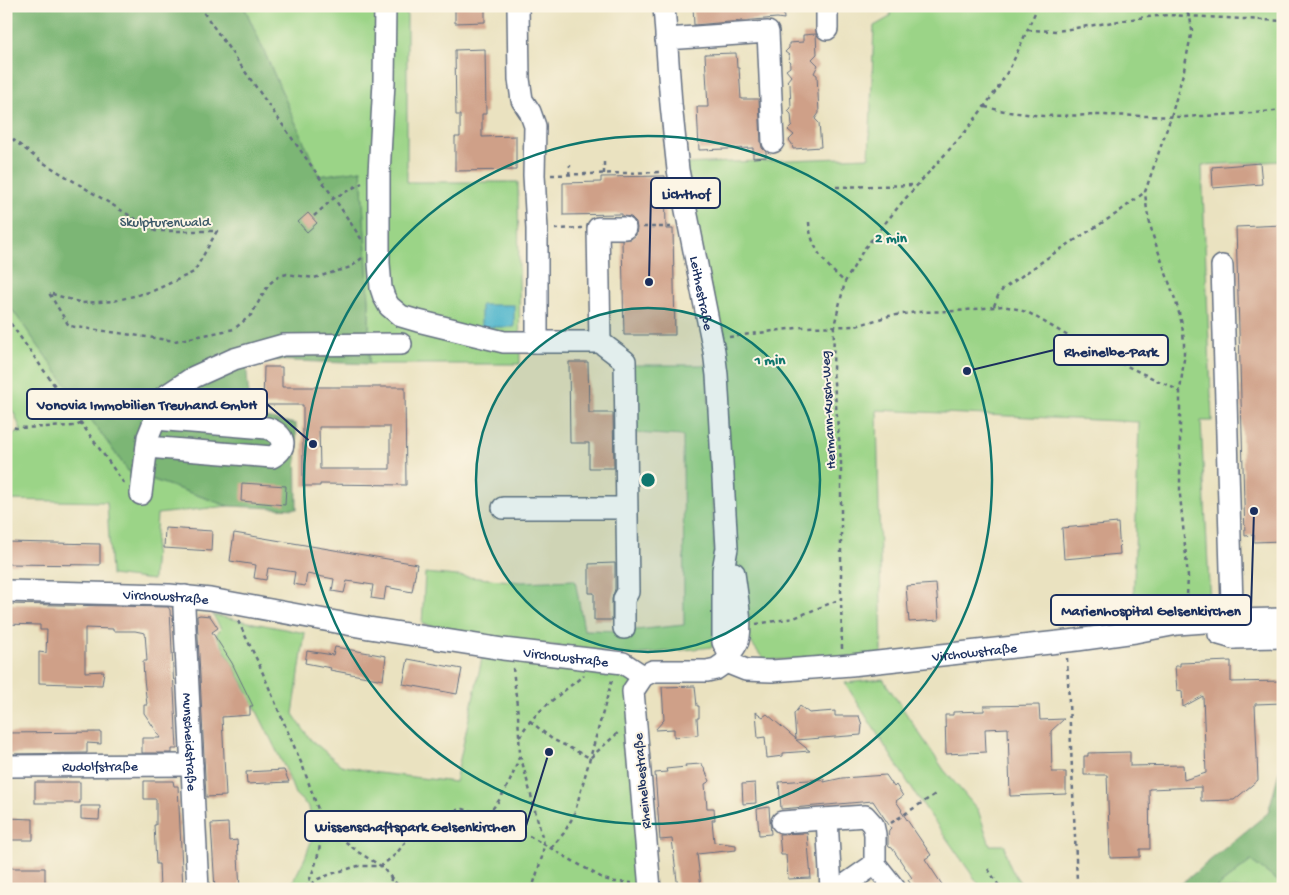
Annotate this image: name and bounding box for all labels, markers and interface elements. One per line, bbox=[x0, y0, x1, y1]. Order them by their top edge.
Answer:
callout: Lichthof bbox=[651, 178, 720, 208]
text: Lichthof bbox=[662, 186, 712, 204]
park label: Skulpturenwald bbox=[120, 215, 212, 232]
text: 2 min bbox=[875, 230, 908, 248]
street label: Leithestraße bbox=[684, 255, 716, 333]
callout: Rheinelbe-Park bbox=[1054, 335, 1168, 365]
text: Rheinelbe-Park bbox=[1063, 344, 1160, 362]
street label: Hermann-Kusch-Weg bbox=[818, 350, 841, 470]
text: 1 min bbox=[754, 352, 786, 370]
callout: Vonovia Immobilien Treuhand GmbH bbox=[27, 389, 267, 419]
text: Vonovia Immobilien Treuhand GmbH bbox=[36, 397, 257, 415]
centre of rings bbox=[639, 471, 657, 489]
street label: Virchowstraße bbox=[122, 588, 210, 610]
callout: Marienhospital Gelsenkirchen bbox=[1051, 595, 1251, 625]
text: Marienhospital Gelsenkirchen bbox=[1061, 603, 1242, 621]
street label: Virchowstraße bbox=[930, 641, 1019, 667]
street label: Virchowstraße bbox=[521, 645, 610, 672]
street label: Munscheidstraße bbox=[177, 692, 199, 792]
street label: Rheinelbestraße bbox=[631, 731, 656, 829]
street label: Rudolfstraße bbox=[62, 759, 139, 777]
callout: Wissenschaftspark Gelsenkirchen bbox=[305, 811, 526, 841]
text: Wissenschaftspark Gelsenkirchen bbox=[314, 819, 516, 837]

